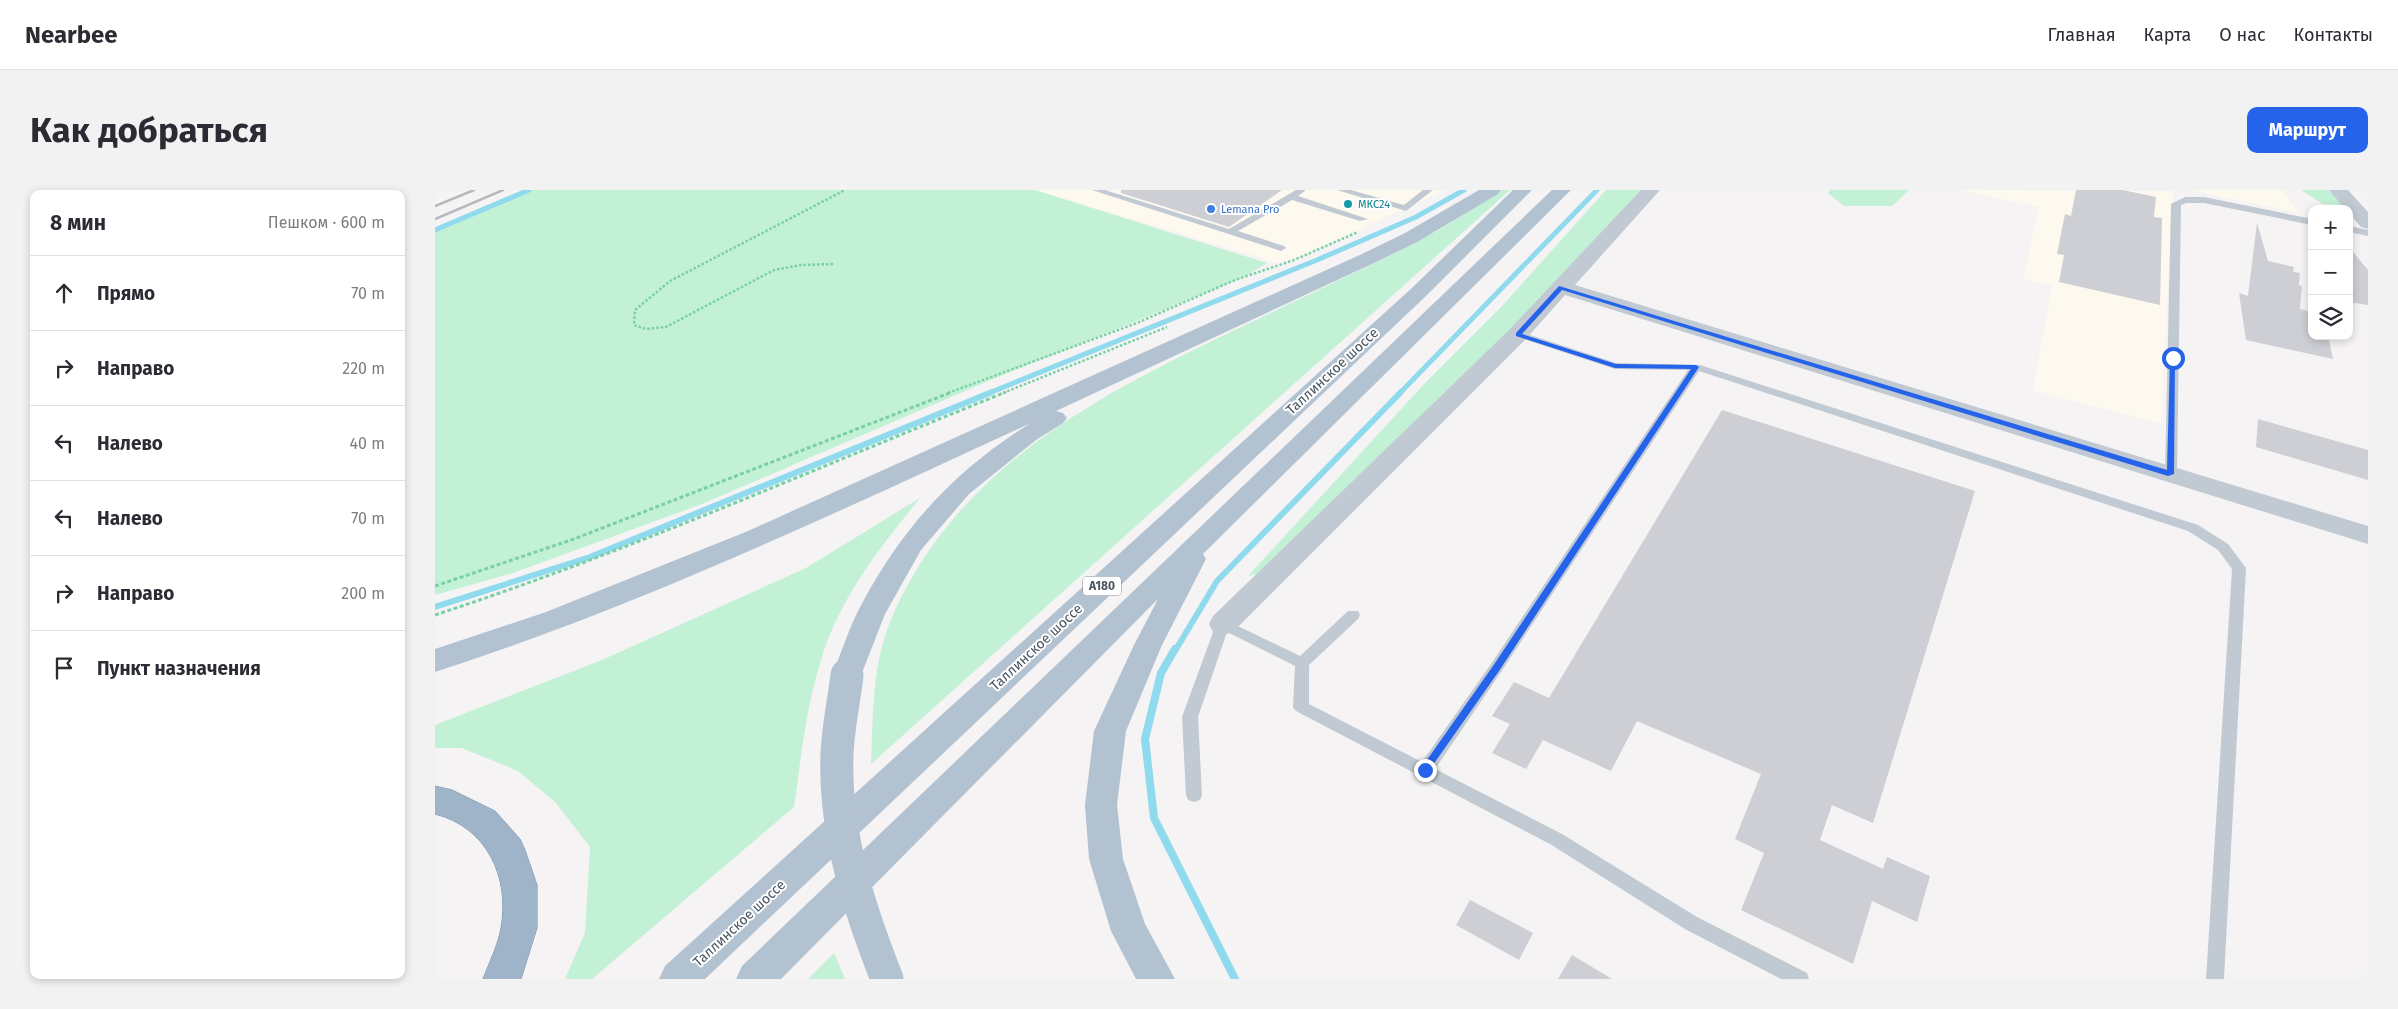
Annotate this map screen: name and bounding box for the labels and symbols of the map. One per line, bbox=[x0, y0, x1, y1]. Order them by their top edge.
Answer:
marker: МКС24 bbox=[1342, 198, 1354, 210]
place label: МКС24 bbox=[1358, 198, 1390, 211]
marker: Lemana Pro bbox=[1205, 203, 1217, 215]
place label: Lemana Pro bbox=[1221, 203, 1279, 216]
street label: Таллинское шоссе bbox=[1283, 324, 1382, 419]
route start bbox=[2162, 347, 2185, 370]
road number: A180 bbox=[1083, 576, 1121, 596]
street label: Таллинское шоссе bbox=[987, 600, 1086, 695]
route end bbox=[1414, 759, 1437, 782]
street label: Таллинское шоссе bbox=[690, 876, 789, 971]

